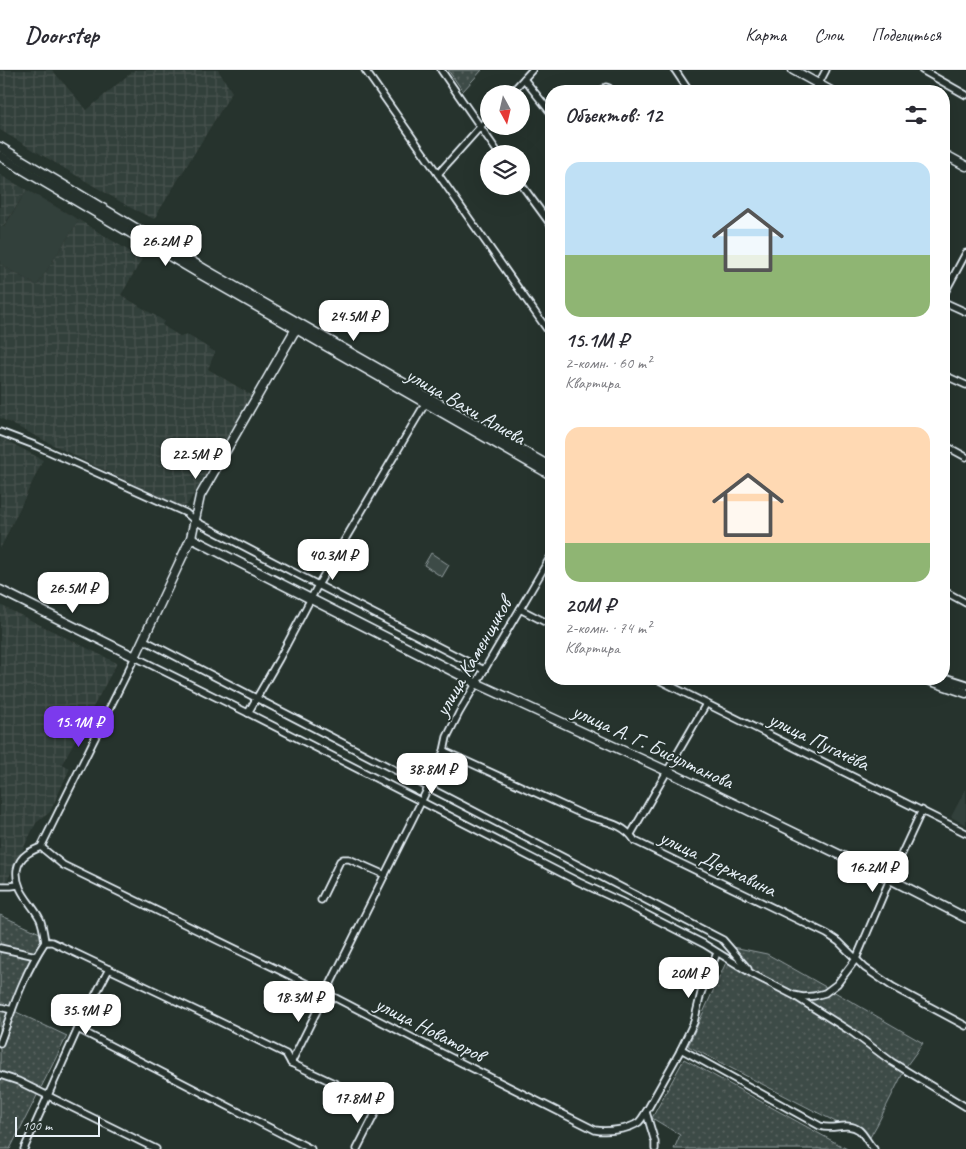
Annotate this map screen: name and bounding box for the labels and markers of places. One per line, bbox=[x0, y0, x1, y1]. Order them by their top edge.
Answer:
pin: 26.2M ₽ bbox=[120, 224, 212, 267]
pin: 24.5M ₽ bbox=[308, 300, 400, 342]
pin: 22.5M ₽ bbox=[150, 438, 242, 480]
pin: 40.3M ₽ bbox=[287, 538, 379, 581]
pin: 26.5M ₽ bbox=[27, 572, 119, 614]
pin: 15.1M ₽ bbox=[33, 706, 125, 748]
pin: 38.8M ₽ bbox=[386, 752, 478, 795]
pin: 16.2M ₽ bbox=[827, 850, 919, 893]
pin: 20M ₽ bbox=[654, 956, 724, 999]
pin: 18.3M ₽ bbox=[253, 980, 345, 1023]
pin: 35.9M ₽ bbox=[40, 994, 132, 1036]
pin: 17.8M ₽ bbox=[312, 1082, 404, 1124]

